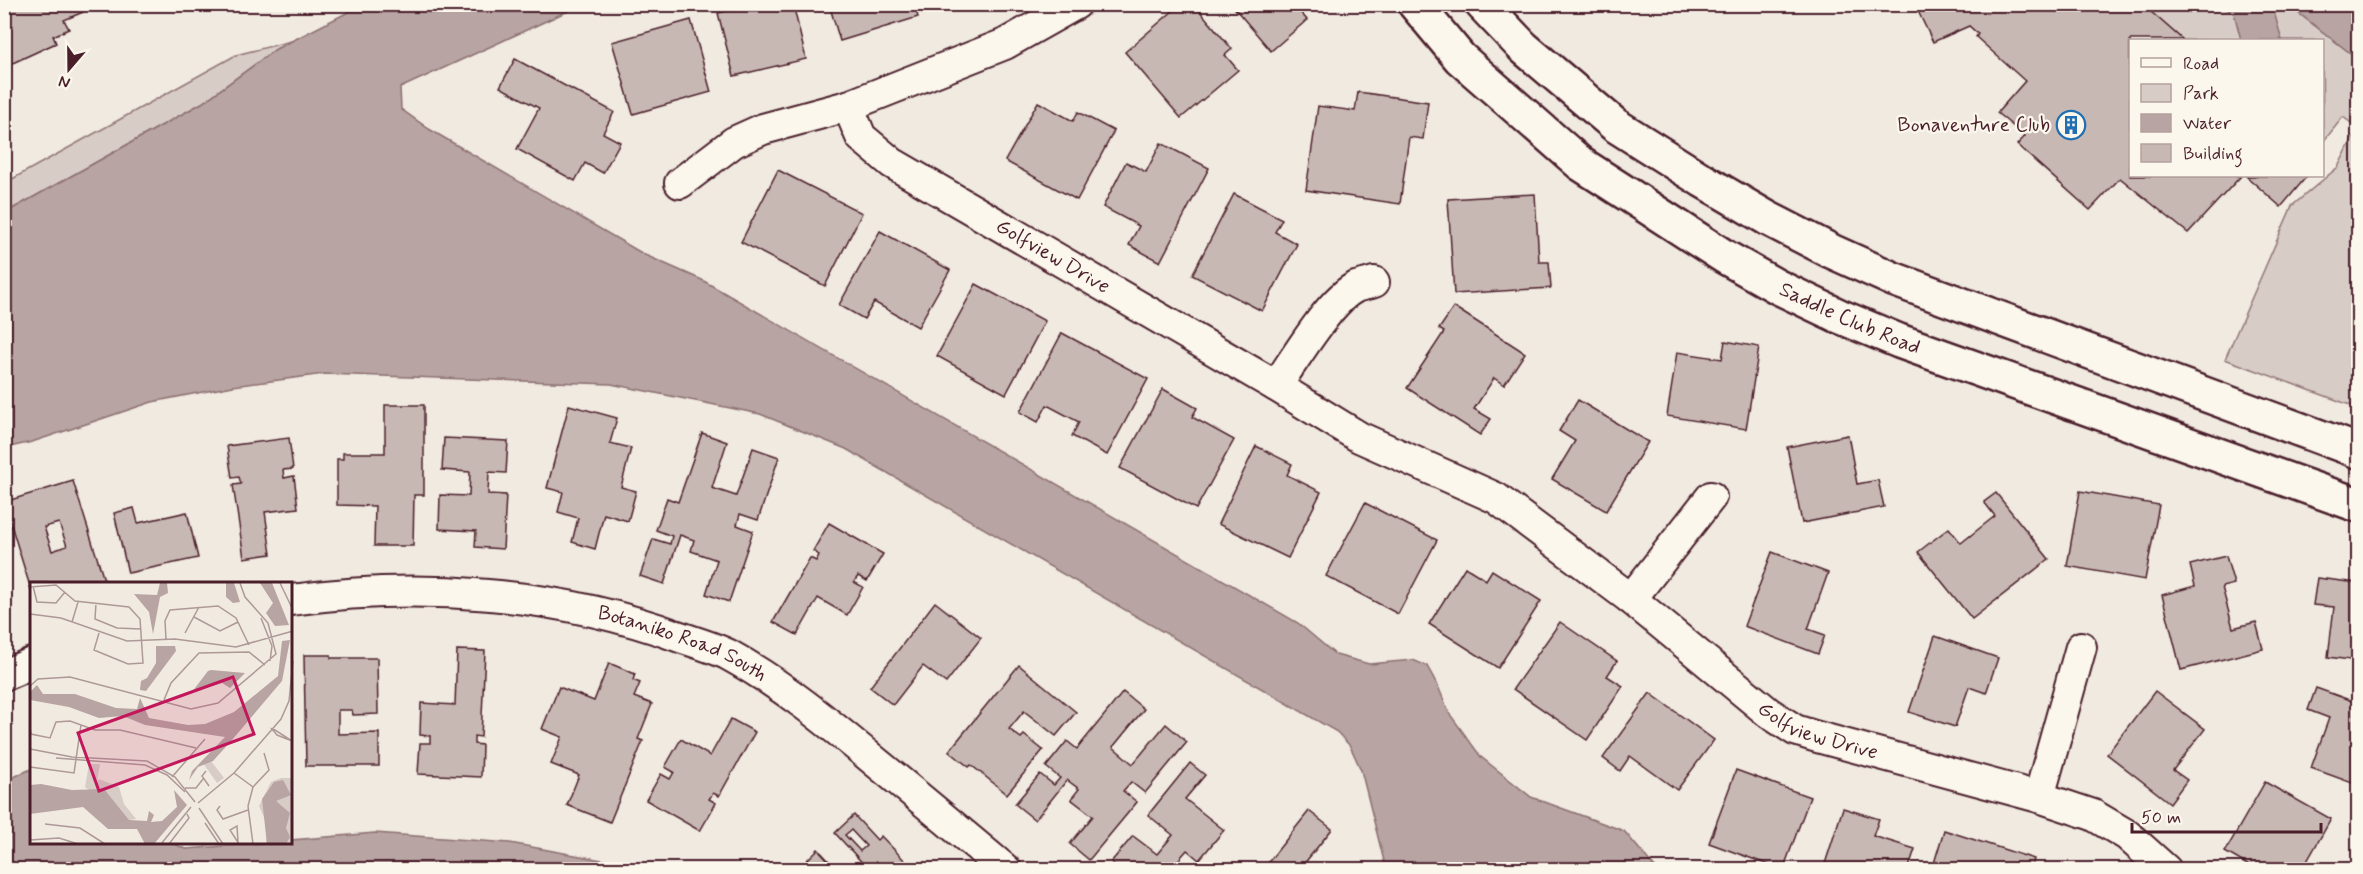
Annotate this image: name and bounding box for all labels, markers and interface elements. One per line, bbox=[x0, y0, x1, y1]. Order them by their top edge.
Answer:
north arrow bbox=[39, 39, 99, 99]
legend bbox=[2129, 39, 2324, 177]
text: Road bbox=[2183, 52, 2219, 76]
text: N bbox=[56, 70, 73, 93]
text: Park bbox=[2183, 82, 2219, 106]
building icon: Bonaventure Club bbox=[2055, 109, 2087, 141]
place label: Bonaventure Club bbox=[1897, 111, 2050, 139]
text: Water bbox=[2183, 112, 2232, 136]
text: Building bbox=[2183, 142, 2243, 168]
street label: Golfview Drive bbox=[990, 212, 1115, 301]
street label: Saddle Club Road bbox=[1775, 276, 1924, 361]
inset map bbox=[30, 582, 292, 844]
street label: Botaniko Road South bbox=[595, 599, 772, 689]
street label: Golfview Drive bbox=[1752, 695, 1881, 767]
scale bar bbox=[2132, 796, 2321, 834]
text: 50 m bbox=[2141, 806, 2181, 830]

